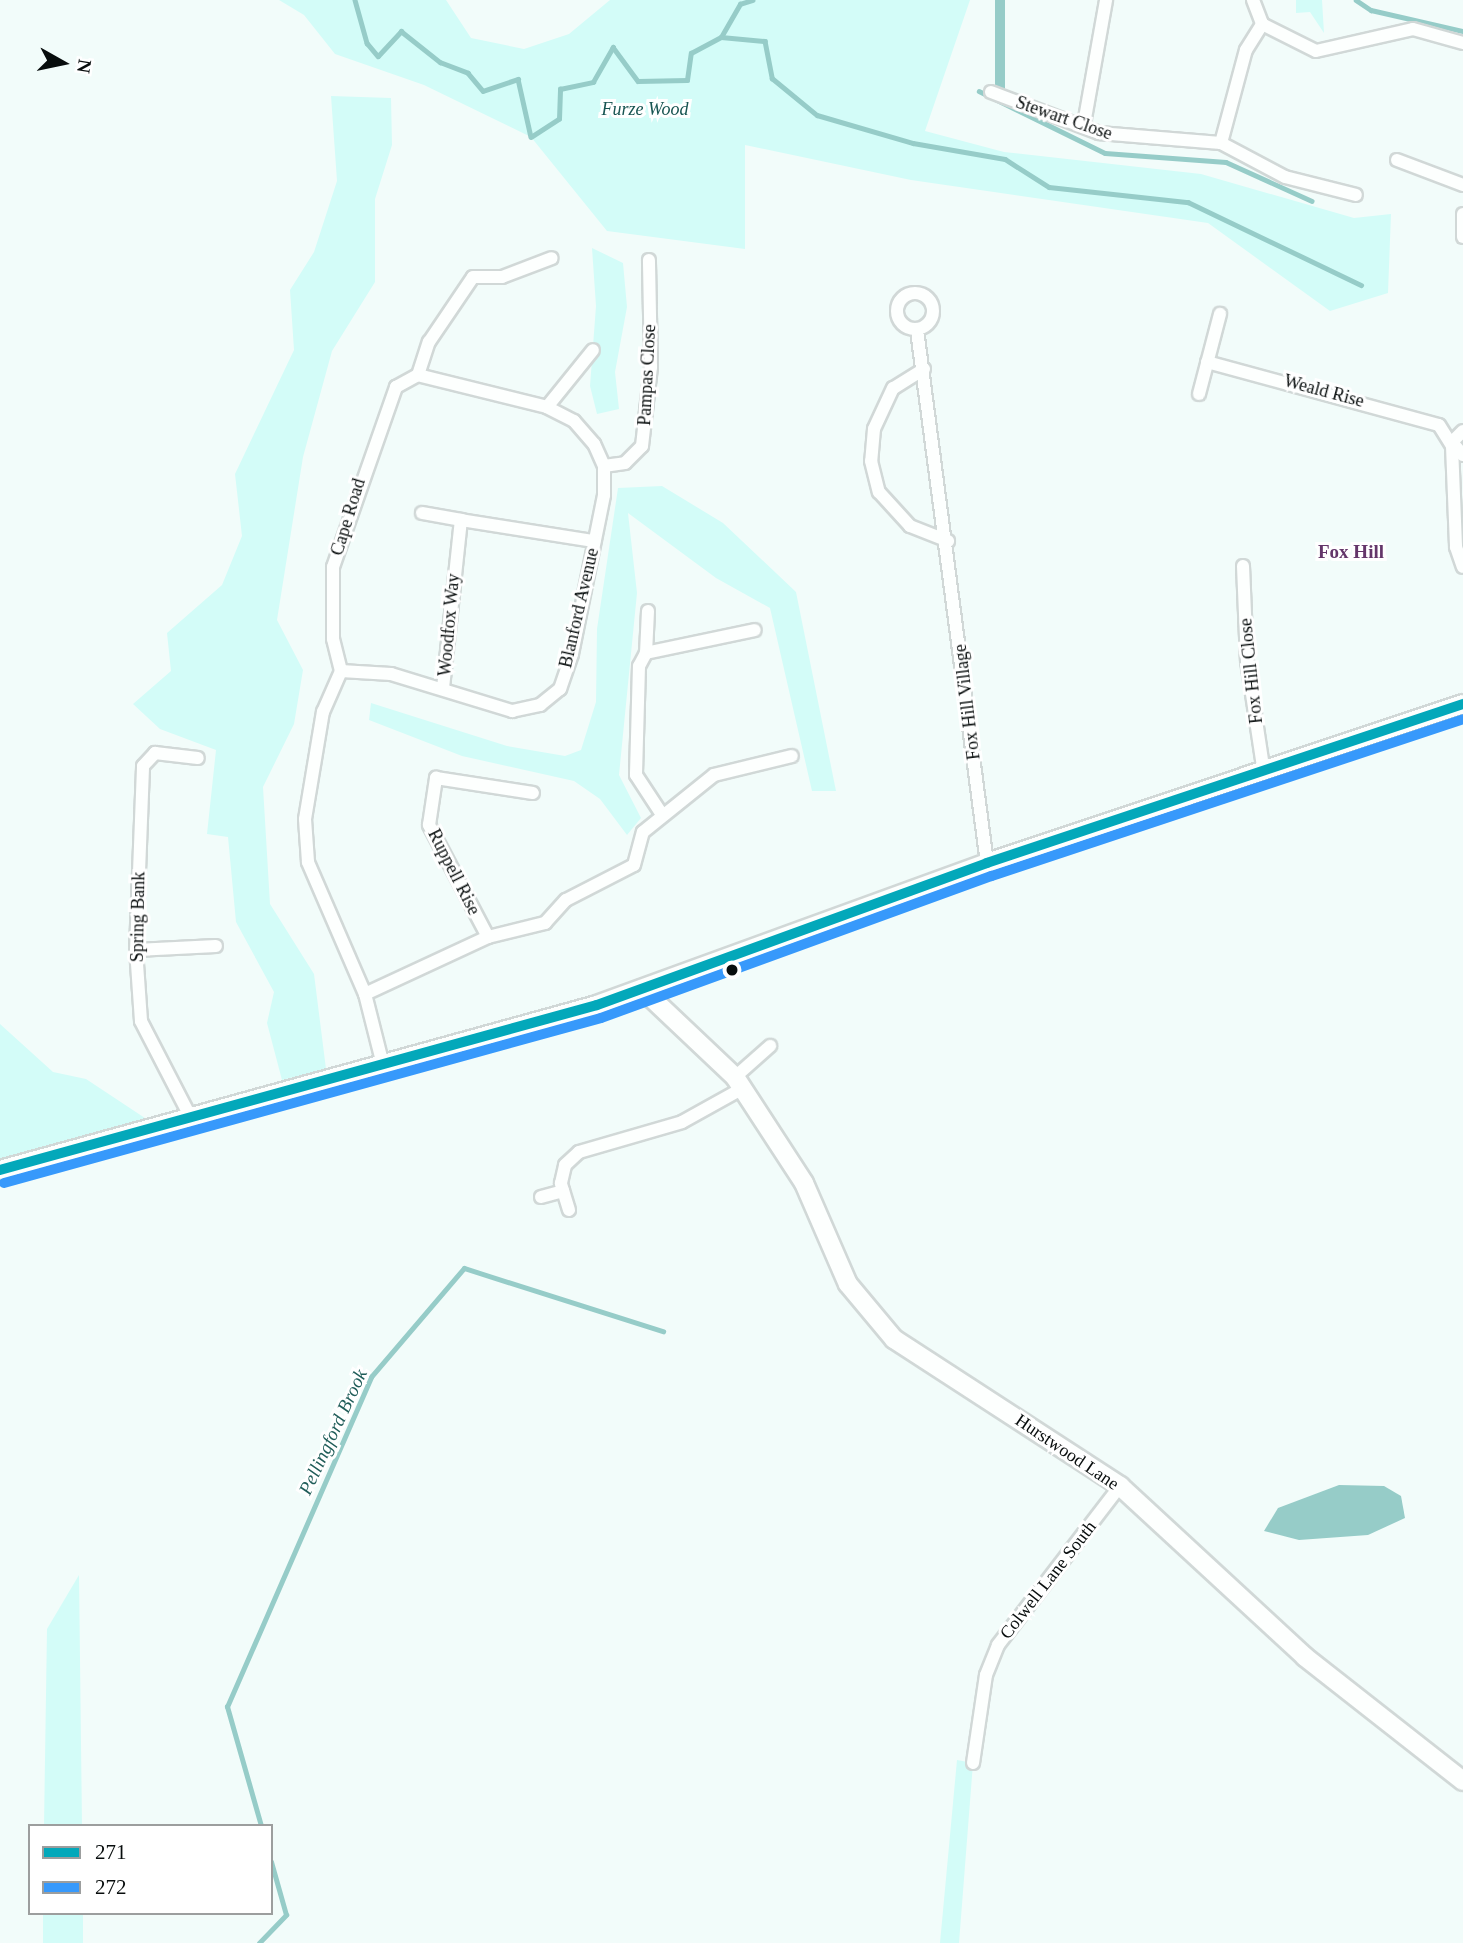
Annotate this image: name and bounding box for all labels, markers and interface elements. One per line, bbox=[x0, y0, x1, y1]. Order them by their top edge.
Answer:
north arrow bbox=[28, 28, 98, 98]
text: N bbox=[73, 58, 96, 75]
street label: Stewart Close bbox=[1013, 91, 1115, 145]
park label: Furze Wood bbox=[602, 98, 688, 120]
street label: Pampas Close bbox=[634, 324, 660, 426]
street label: Weald Rise bbox=[1282, 370, 1366, 412]
street label: Cape Road bbox=[326, 476, 370, 558]
district label: Fox Hill bbox=[1318, 541, 1384, 563]
street label: Blanford Avenue bbox=[555, 546, 603, 670]
street label: Woodfox Way bbox=[434, 572, 464, 678]
street label: Fox Hill Close bbox=[1235, 617, 1267, 725]
street label: Fox Hill Village bbox=[949, 643, 985, 761]
street label: Ruppell Rise bbox=[423, 825, 485, 919]
street label: Spring Bank bbox=[126, 872, 150, 962]
unlabelled marker bbox=[725, 963, 739, 977]
water label: Pellingford Brook bbox=[294, 1365, 372, 1499]
street label: Hurstwood Lane bbox=[1011, 1409, 1123, 1495]
street label: Colwell Lane South bbox=[995, 1517, 1101, 1643]
legend bbox=[28, 1824, 273, 1915]
text: 271 bbox=[95, 1840, 127, 1864]
text: 272 bbox=[95, 1875, 127, 1899]

